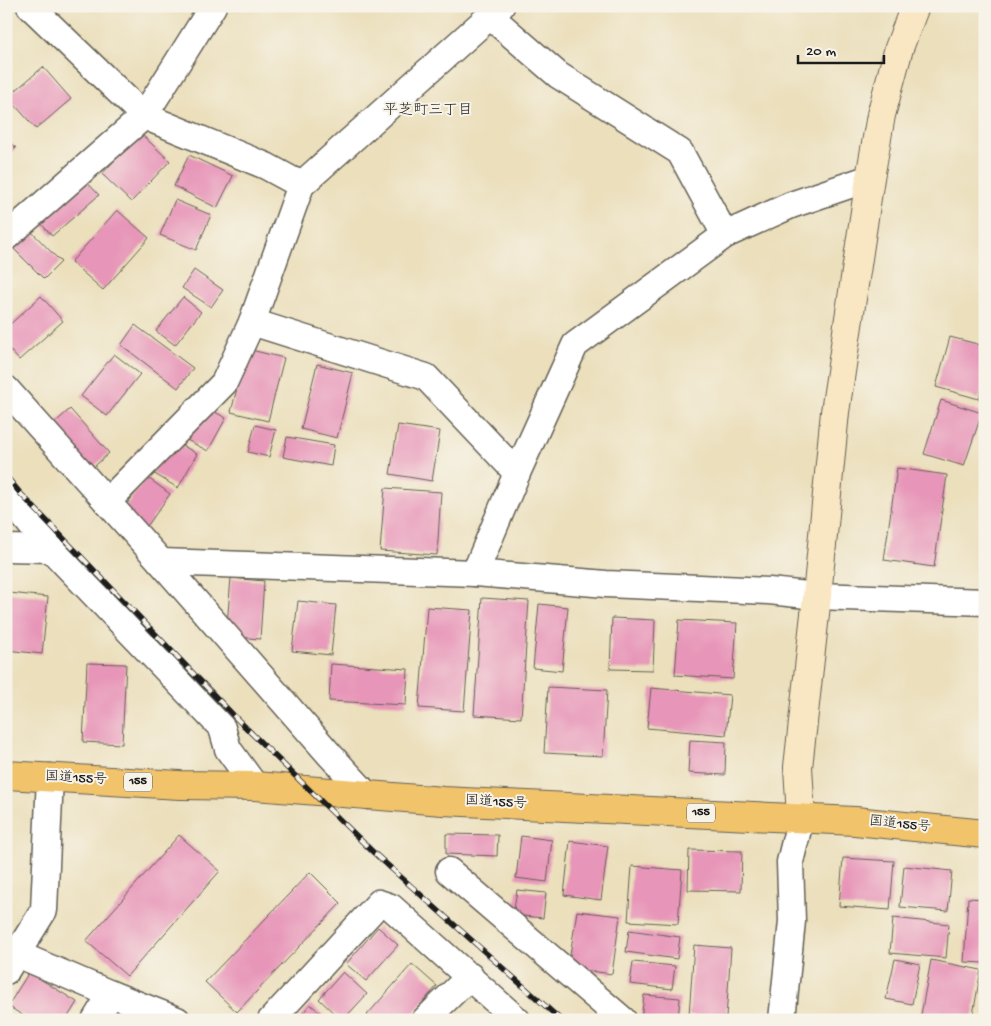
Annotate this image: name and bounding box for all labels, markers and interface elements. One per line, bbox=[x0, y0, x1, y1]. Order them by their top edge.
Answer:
scale bar bbox=[798, 32, 885, 64]
text: 20 m bbox=[806, 43, 836, 61]
district label: 平芝町三丁目 bbox=[383, 102, 473, 120]
street label: 国道155号 bbox=[44, 769, 108, 789]
road number: 155 bbox=[124, 772, 152, 792]
street label: 国道155号 bbox=[464, 793, 528, 813]
road number: 155 bbox=[687, 804, 715, 822]
street label: 国道155号 bbox=[868, 813, 932, 837]

